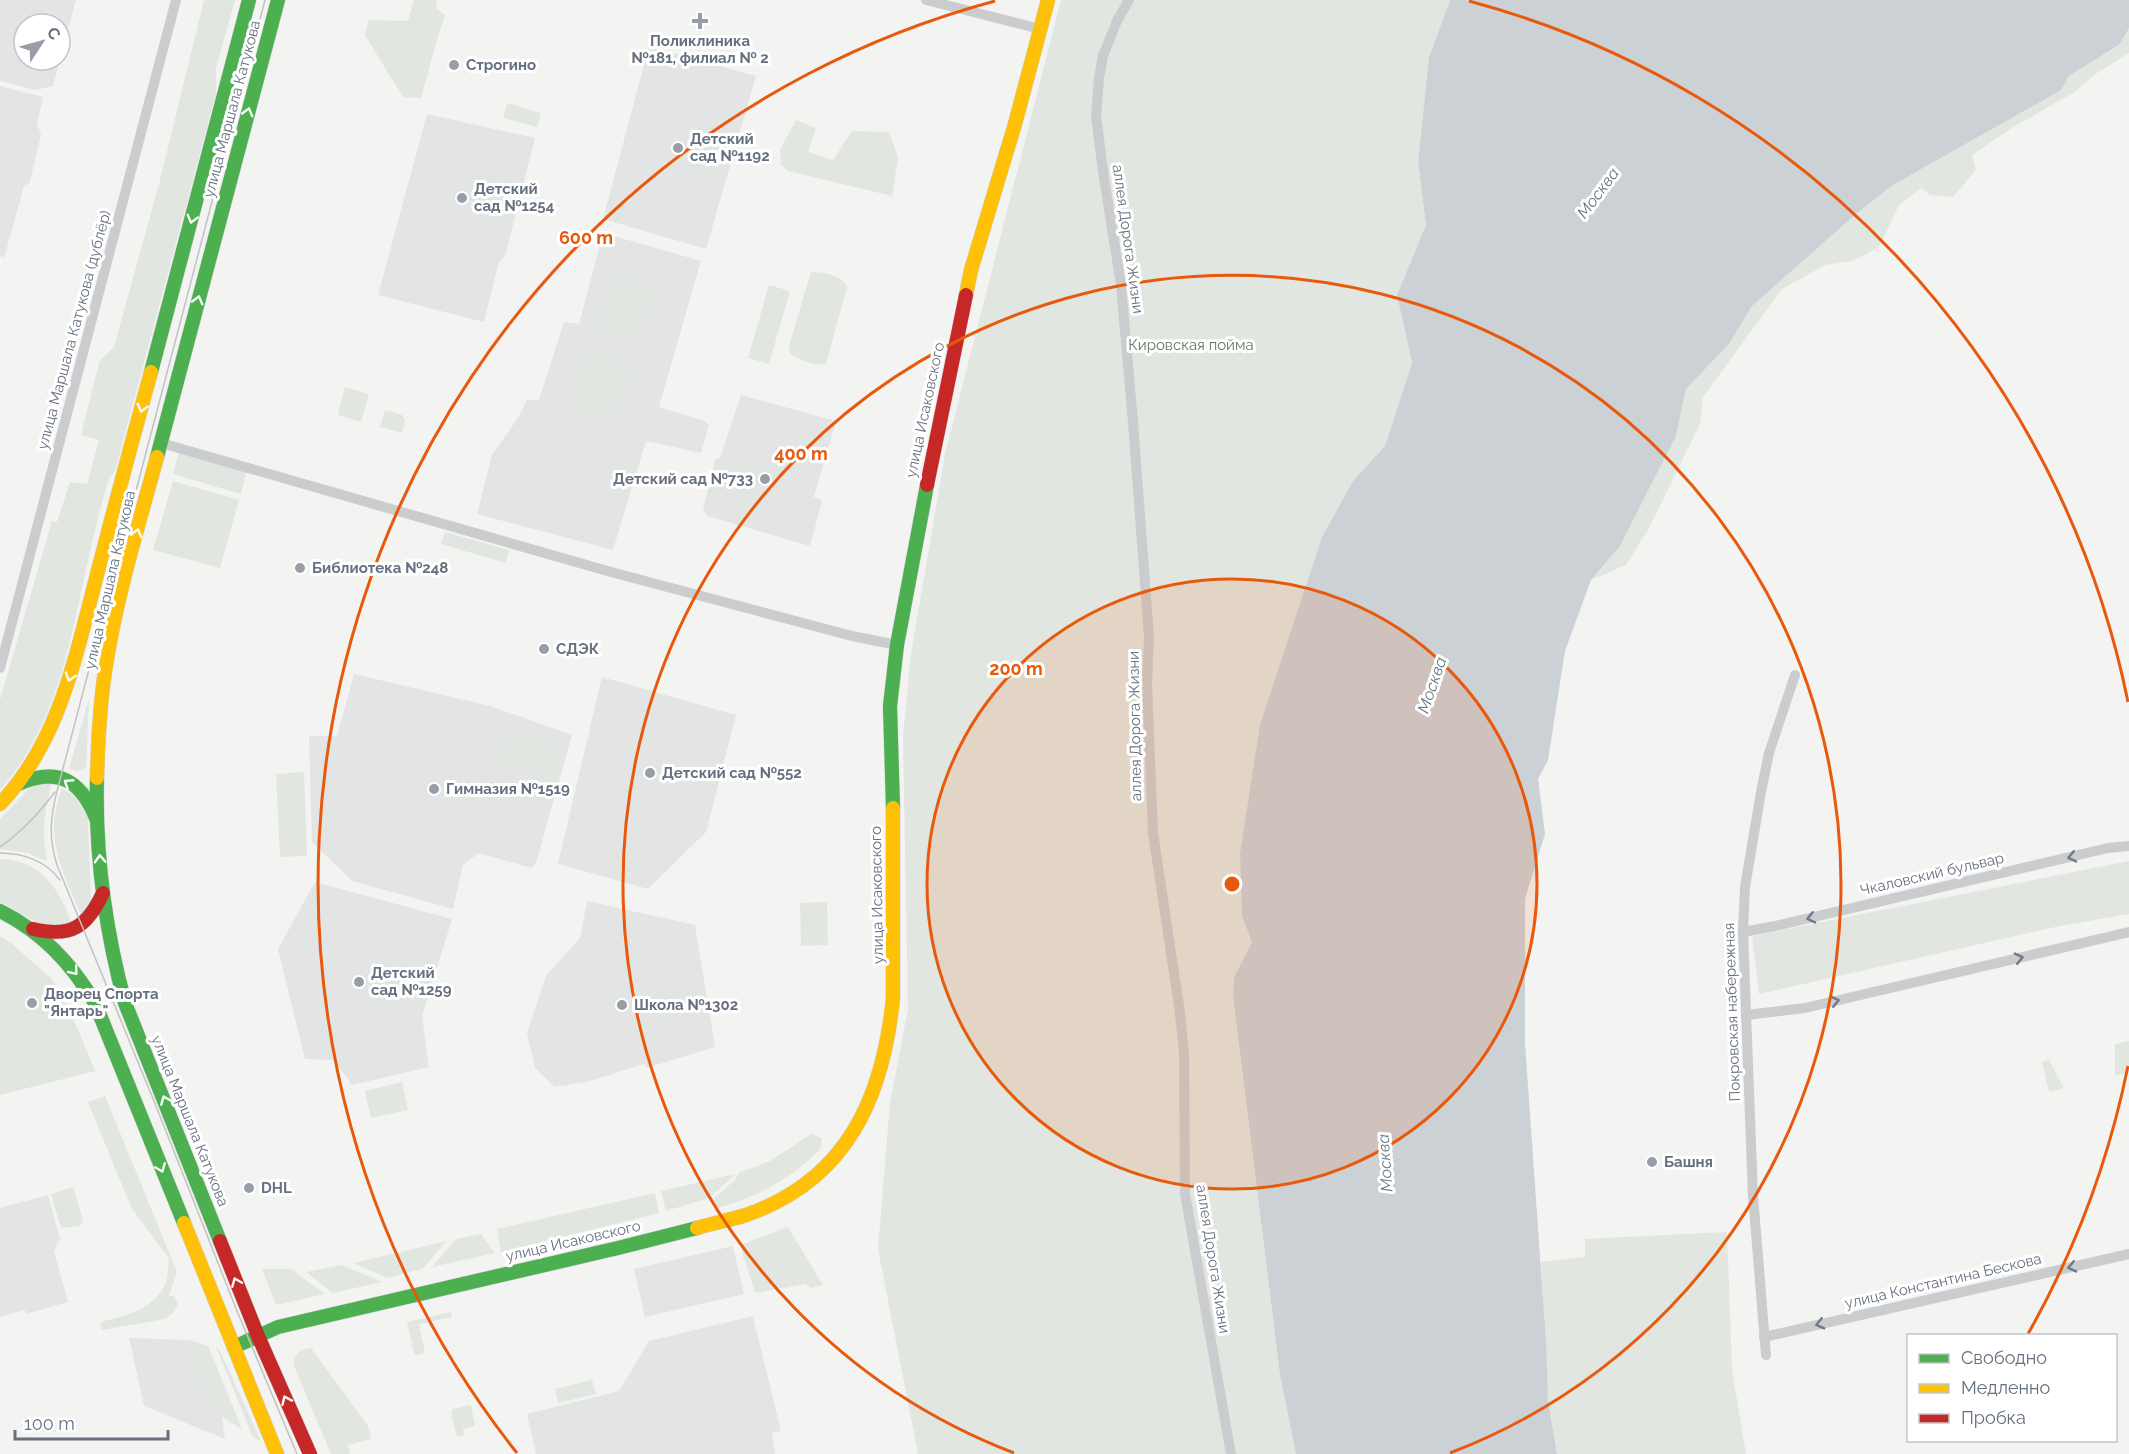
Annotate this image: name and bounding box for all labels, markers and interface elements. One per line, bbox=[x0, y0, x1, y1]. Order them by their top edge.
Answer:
north arrow bbox=[12, 12, 72, 72]
marker: Поликлиника №181, филиал № 2 bbox=[691, 12, 709, 30]
street label: улица Маршала Катукова bbox=[200, 18, 264, 200]
text: С bbox=[43, 23, 65, 44]
place label: Поликлиника №181, филиал № 2 bbox=[631, 32, 769, 67]
place label: Строгино bbox=[466, 56, 536, 74]
marker: Строгино bbox=[447, 58, 461, 72]
one-way arrow bbox=[241, 107, 253, 118]
place label: Детский сад №1192 bbox=[690, 130, 770, 165]
marker: Детский сад №1192 bbox=[671, 141, 685, 155]
street label: аллея Дорога Жизни bbox=[1109, 163, 1147, 315]
water label: Москва bbox=[1573, 164, 1623, 222]
place label: Детский сад №1254 bbox=[474, 180, 555, 215]
marker: Детский сад №1254 bbox=[455, 191, 469, 205]
street label: улица Маршала Катукова (дублёр) bbox=[33, 208, 115, 452]
one-way arrow bbox=[186, 214, 199, 224]
text: 600 m bbox=[559, 227, 613, 248]
one-way arrow bbox=[191, 295, 204, 305]
park label: Кировская пойма bbox=[1128, 336, 1254, 354]
street label: улица Исаковского bbox=[902, 341, 948, 479]
one-way arrow bbox=[137, 402, 149, 412]
text: 400 m bbox=[774, 443, 828, 464]
place label: Детский сад №733 bbox=[613, 470, 753, 488]
marker: Детский сад №733 bbox=[758, 472, 772, 486]
street label: улица Маршала Катукова bbox=[81, 489, 139, 671]
one-way arrow bbox=[130, 528, 143, 538]
place label: Библиотека №248 bbox=[312, 559, 448, 577]
marker: Библиотека №248 bbox=[293, 561, 307, 575]
place label: СДЭК bbox=[556, 640, 600, 658]
marker: СДЭК bbox=[537, 642, 551, 656]
street label: аллея Дорога Жизни bbox=[1125, 651, 1145, 801]
water label: Москва bbox=[1414, 654, 1451, 715]
text: 200 m bbox=[989, 658, 1043, 679]
one-way arrow bbox=[65, 671, 77, 682]
place label: Детский сад №552 bbox=[662, 764, 802, 782]
marker: Детский сад №552 bbox=[643, 766, 657, 780]
one-way arrow bbox=[63, 779, 74, 790]
place label: Гимназия №1519 bbox=[446, 780, 570, 798]
marker: Гимназия №1519 bbox=[427, 782, 441, 796]
street label: улица Исаковского bbox=[867, 826, 887, 964]
street label: Чкаловский бульвар bbox=[1858, 849, 2006, 899]
one-way arrow bbox=[2067, 850, 2077, 863]
one-way arrow bbox=[94, 854, 107, 863]
centre of rings bbox=[1222, 874, 1242, 894]
one-way arrow bbox=[1806, 910, 1816, 923]
street label: Покровская набережная bbox=[1720, 922, 1744, 1102]
one-way arrow bbox=[2013, 953, 2023, 966]
one-way arrow bbox=[67, 964, 78, 975]
place label: Детский сад №1259 bbox=[371, 964, 452, 999]
marker: Детский сад №1259 bbox=[352, 975, 366, 989]
place label: Дворец Спорта "Янтарь" bbox=[44, 985, 159, 1020]
one-way arrow bbox=[1830, 995, 1840, 1008]
marker: Дворец Спорта "Янтарь" bbox=[25, 996, 39, 1010]
place label: Школа №1302 bbox=[634, 996, 738, 1014]
marker: Школа №1302 bbox=[615, 998, 629, 1012]
street label: улица Маршала Катукова bbox=[147, 1033, 233, 1209]
one-way arrow bbox=[159, 1096, 172, 1106]
water label: Москва bbox=[1373, 1133, 1396, 1193]
place label: Башня bbox=[1664, 1153, 1713, 1171]
marker: Башня bbox=[1645, 1155, 1659, 1169]
one-way arrow bbox=[154, 1162, 167, 1172]
place label: DHL bbox=[261, 1179, 292, 1197]
marker: DHL bbox=[242, 1181, 256, 1195]
street label: аллея Дорога Жизни bbox=[1192, 1183, 1234, 1335]
street label: улица Исаковского bbox=[504, 1217, 642, 1265]
street label: улица Константина Бескова bbox=[1843, 1250, 2043, 1312]
one-way arrow bbox=[2067, 1260, 2077, 1273]
one-way arrow bbox=[231, 1277, 244, 1287]
one-way arrow bbox=[1816, 1317, 1826, 1330]
legend bbox=[1907, 1334, 2117, 1442]
text: Свободно bbox=[1961, 1347, 2047, 1368]
text: Медленно bbox=[1961, 1377, 2050, 1398]
one-way arrow bbox=[282, 1396, 294, 1407]
scale bar bbox=[15, 1403, 168, 1441]
text: Пробка bbox=[1961, 1407, 2026, 1428]
text: 100 m bbox=[24, 1413, 75, 1434]

